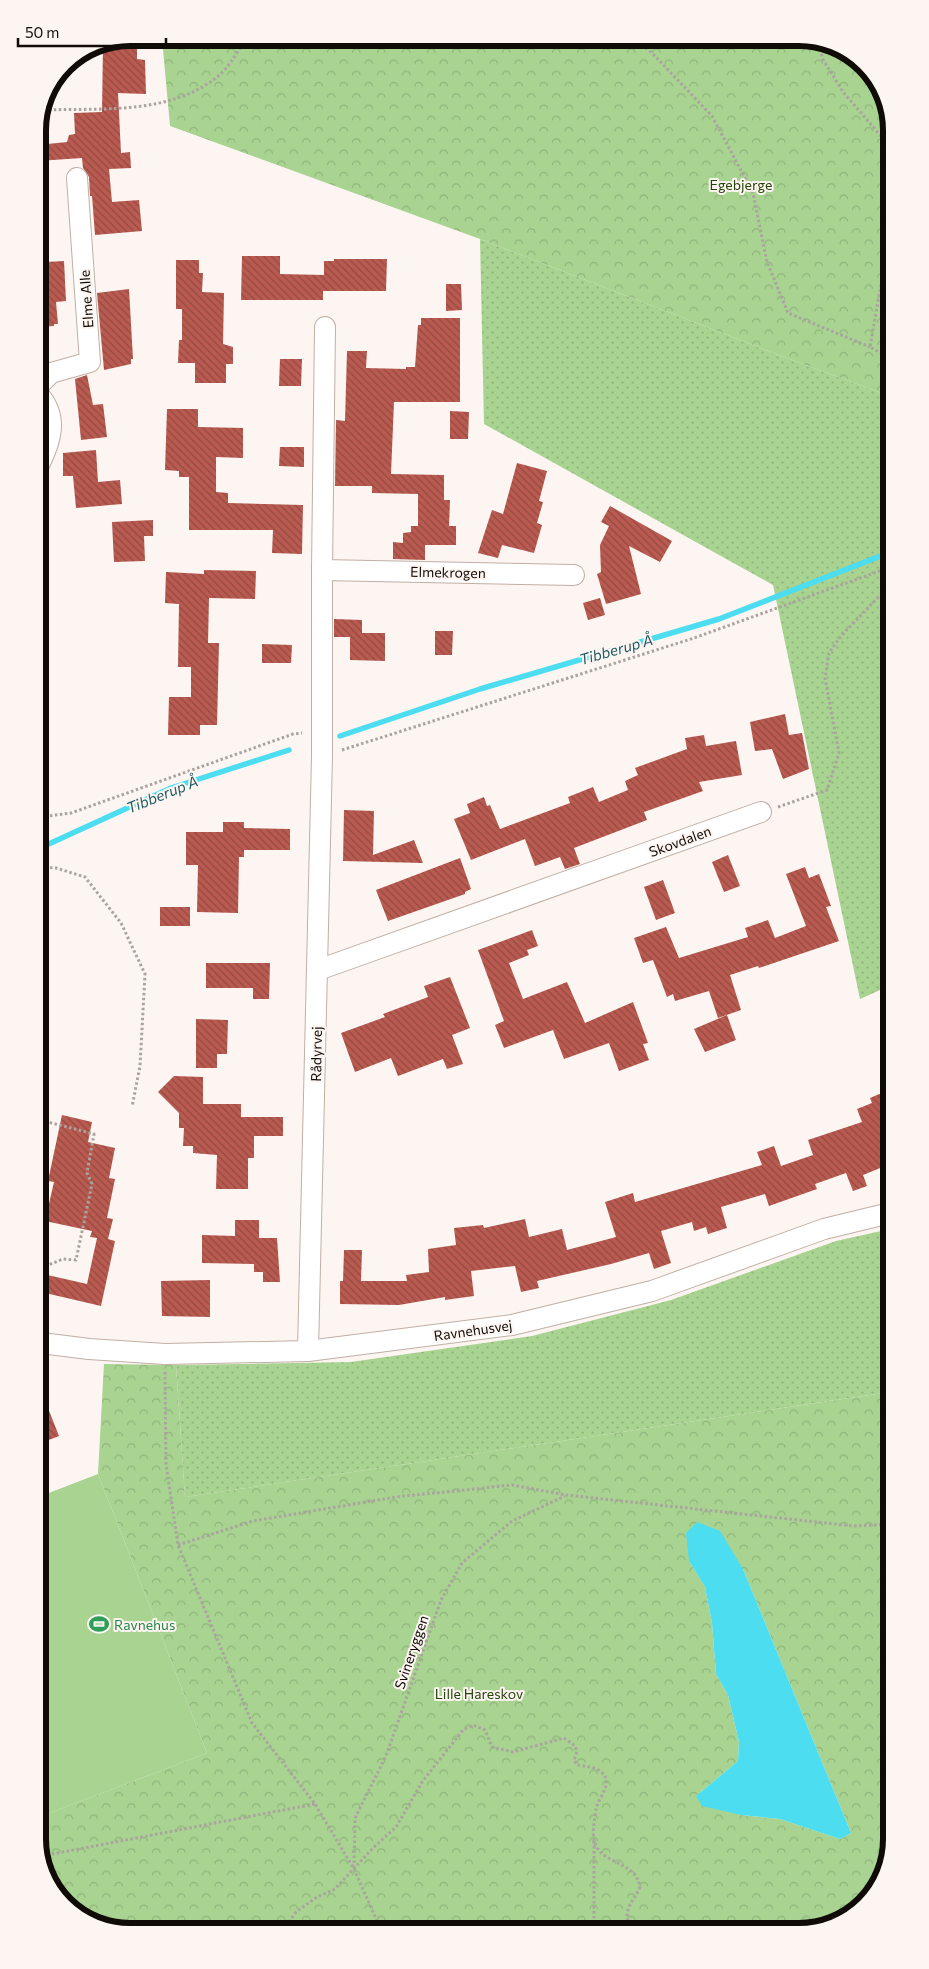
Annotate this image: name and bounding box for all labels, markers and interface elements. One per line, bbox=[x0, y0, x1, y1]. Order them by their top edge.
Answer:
scale bar bbox=[18, 15, 165, 47]
text: 50 m bbox=[25, 23, 59, 41]
park label: Egebjerge bbox=[710, 176, 772, 193]
street label: Elme Alle bbox=[75, 269, 97, 329]
street label: Elmekrogen bbox=[410, 563, 486, 581]
water label: Tibberup Å bbox=[577, 629, 655, 668]
water label: Tibberup Å bbox=[123, 771, 200, 817]
street label: Skovdalen bbox=[647, 822, 713, 860]
street label: Rådyrvej bbox=[307, 1026, 325, 1082]
street label: Ravnehusvej bbox=[433, 1316, 513, 1344]
sports icon: Ravnehus bbox=[88, 1613, 110, 1635]
street label: Svineryggen bbox=[390, 1613, 432, 1691]
place label: Ravnehus bbox=[114, 1616, 175, 1633]
park label: Lille Hareskov bbox=[435, 1685, 523, 1702]

